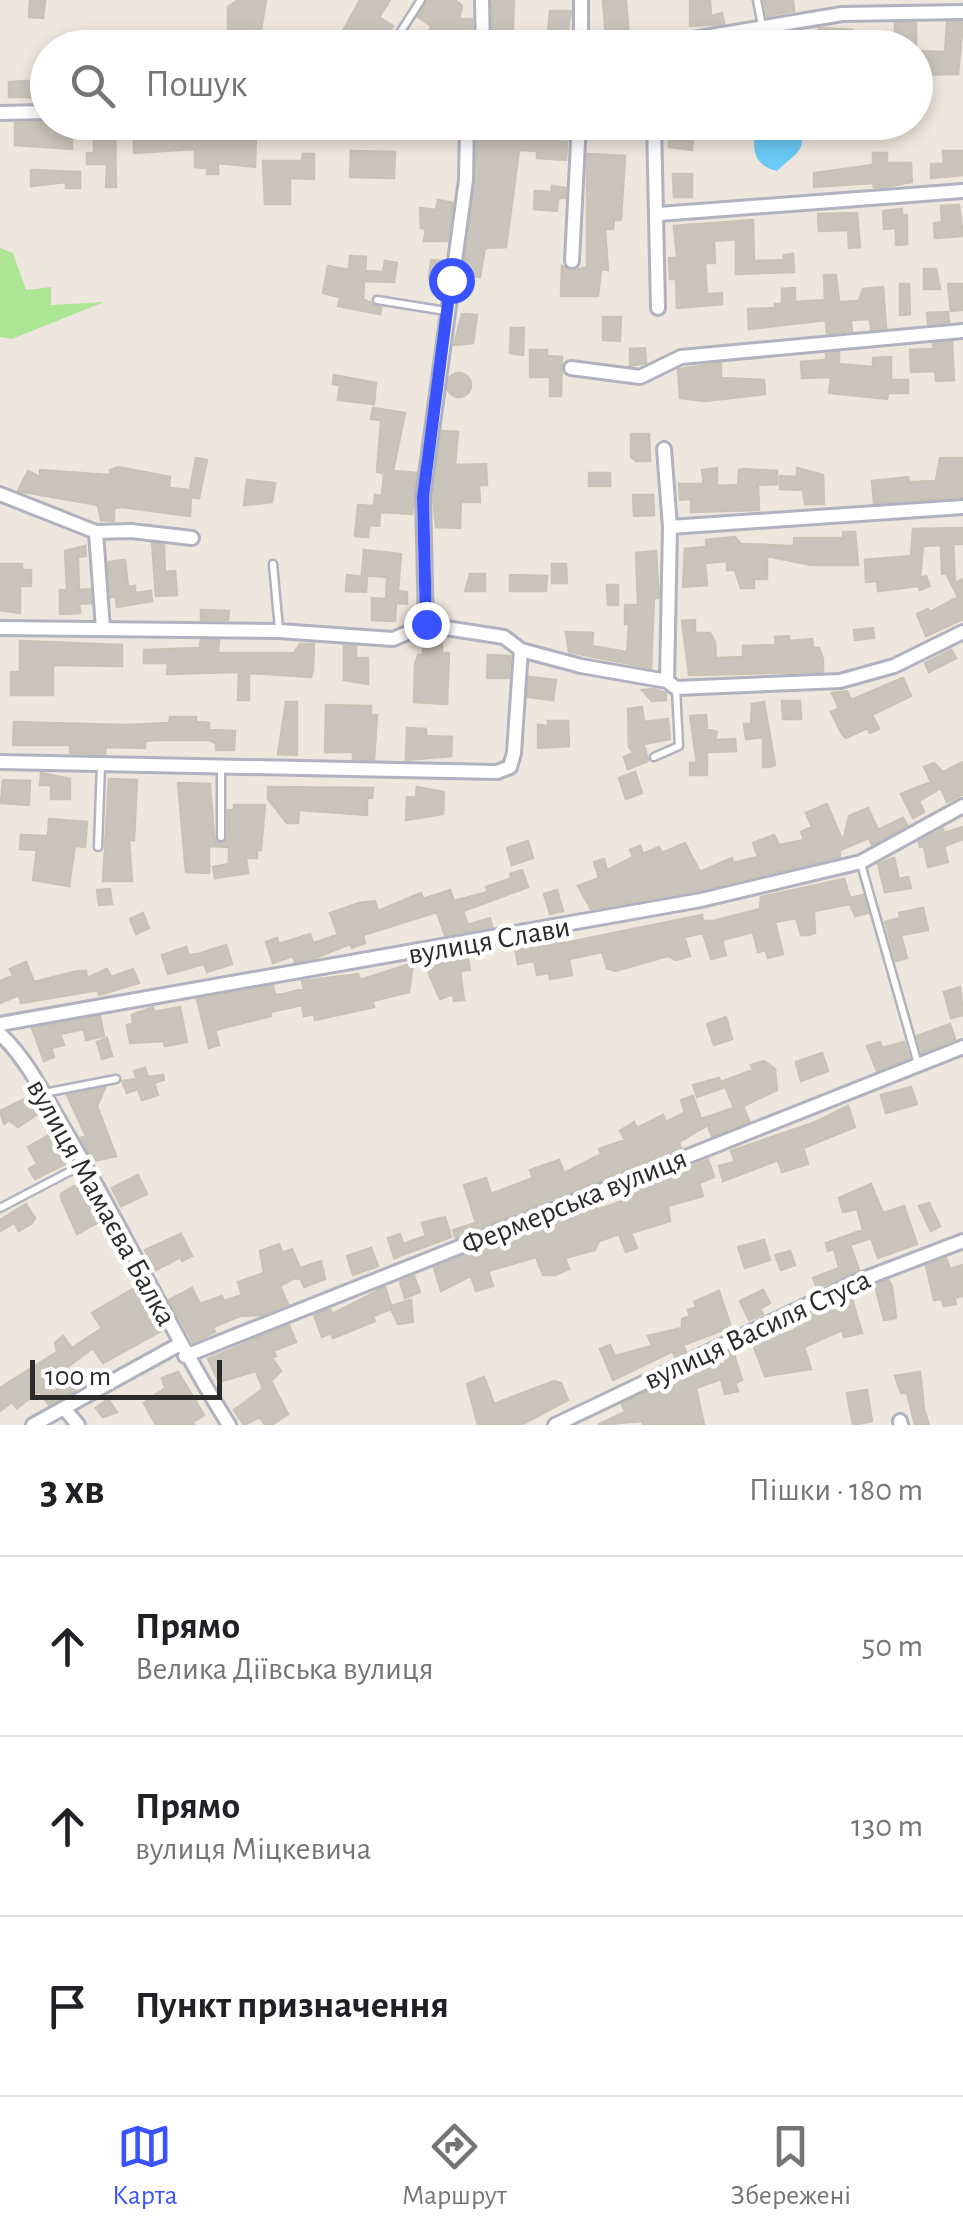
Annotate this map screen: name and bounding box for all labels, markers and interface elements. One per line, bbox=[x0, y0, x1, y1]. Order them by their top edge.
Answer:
search box bbox=[30, 30, 933, 140]
icon: search bbox=[65, 58, 120, 113]
text: Пошук bbox=[145, 66, 248, 104]
route start bbox=[429, 258, 475, 304]
route end bbox=[404, 602, 450, 648]
street label: вулиця Слави bbox=[406, 912, 573, 970]
street label: вулиця Мамаєва Балка bbox=[21, 1074, 181, 1331]
street label: Фермерська вулиця bbox=[458, 1143, 691, 1261]
street label: вулиця Василя Стуса bbox=[640, 1264, 875, 1396]
scale bar bbox=[30, 1355, 222, 1400]
text: 100 m bbox=[45, 1363, 111, 1391]
text: 3 хв bbox=[40, 1469, 105, 1511]
text: Пішки · 180 m bbox=[749, 1474, 923, 1506]
text: Прямо bbox=[135, 1608, 240, 1646]
icon: ahead bbox=[40, 1619, 95, 1674]
text: 50 m bbox=[862, 1630, 923, 1662]
text: Велика Діївська вулиця bbox=[135, 1653, 434, 1685]
text: Прямо bbox=[135, 1788, 240, 1826]
icon: ahead bbox=[40, 1799, 95, 1854]
text: 130 m bbox=[851, 1810, 923, 1842]
text: вулиця Міцкевича bbox=[135, 1833, 371, 1865]
icon: arrive bbox=[40, 1979, 95, 2034]
text: Пункт призначення bbox=[135, 1987, 449, 2025]
tab: Карта bbox=[112, 2119, 178, 2213]
tab: Маршрут bbox=[402, 2119, 507, 2213]
tab: Збережені bbox=[731, 2119, 851, 2213]

